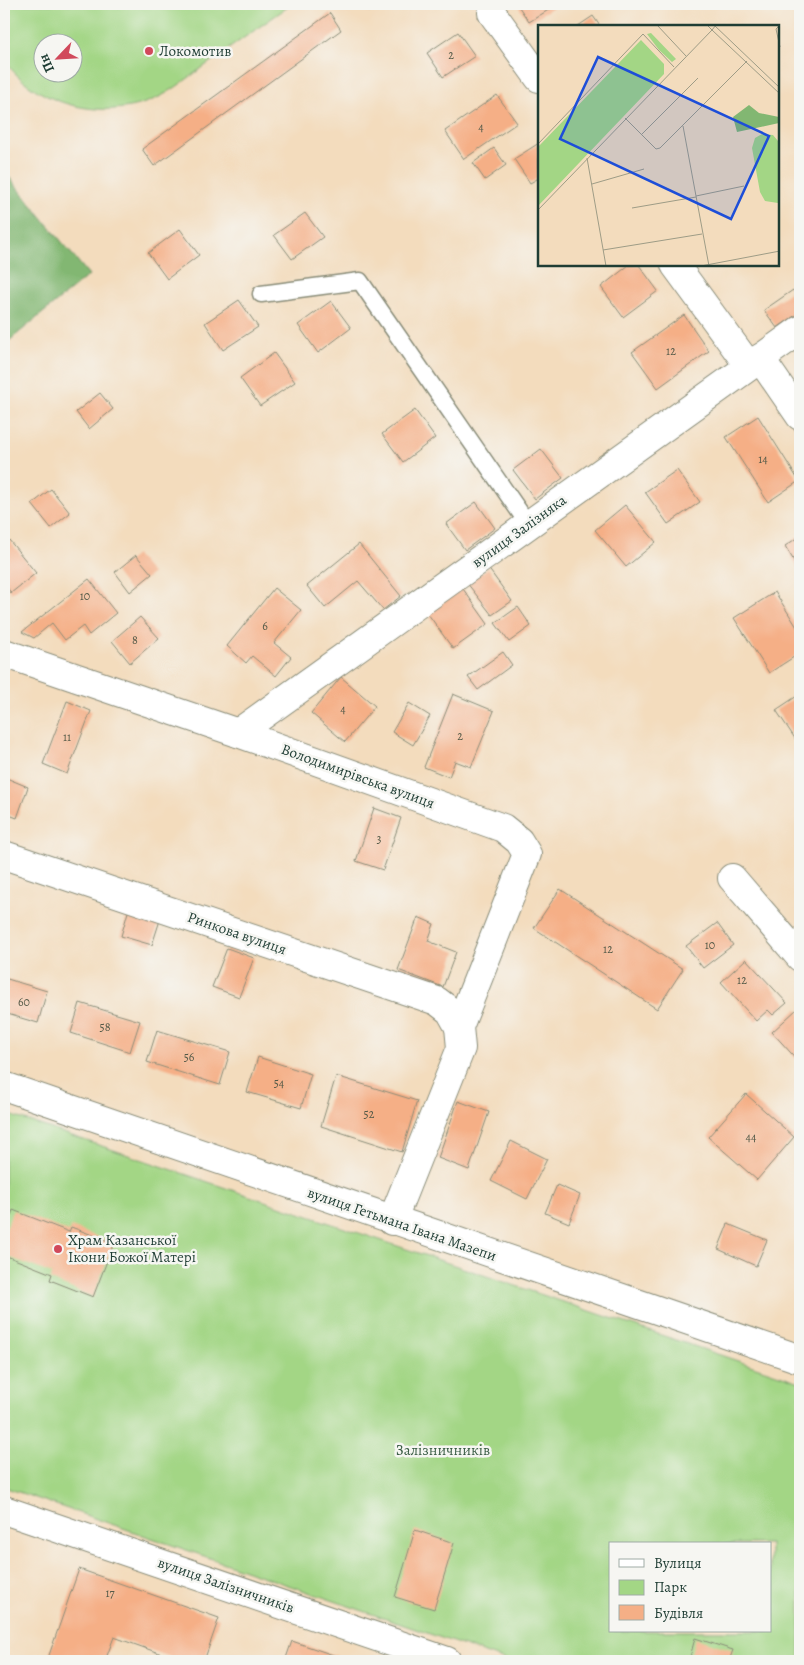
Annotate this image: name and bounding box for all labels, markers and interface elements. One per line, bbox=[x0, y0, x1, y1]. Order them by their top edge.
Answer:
inset map bbox=[538, 25, 779, 266]
north arrow bbox=[32, 32, 82, 82]
place label: Локомотив bbox=[159, 41, 231, 61]
marker: Локомотив bbox=[143, 45, 155, 57]
house number: 2 bbox=[448, 47, 454, 63]
text: Пн bbox=[34, 51, 59, 76]
house number: 4 bbox=[478, 119, 484, 135]
house number: 12 bbox=[666, 343, 676, 359]
house number: 14 bbox=[758, 451, 768, 467]
street label: вулиця Залізняка bbox=[468, 490, 570, 572]
house number: 10 bbox=[80, 588, 90, 604]
house number: 6 bbox=[262, 618, 268, 634]
house number: 8 bbox=[132, 632, 138, 648]
house number: 4 bbox=[340, 701, 346, 717]
house number: 2 bbox=[457, 728, 463, 744]
house number: 11 bbox=[63, 729, 71, 745]
street label: Володимирівська вулиця bbox=[279, 739, 437, 813]
house number: 3 bbox=[377, 831, 382, 847]
street label: Ринкова вулиця bbox=[185, 907, 289, 959]
house number: 10 bbox=[705, 937, 715, 953]
house number: 12 bbox=[603, 941, 613, 957]
house number: 12 bbox=[737, 972, 747, 988]
house number: 60 bbox=[18, 994, 30, 1010]
house number: 58 bbox=[100, 1019, 111, 1035]
house number: 56 bbox=[184, 1049, 195, 1065]
house number: 54 bbox=[274, 1075, 285, 1091]
house number: 52 bbox=[364, 1106, 375, 1122]
house number: 44 bbox=[746, 1129, 757, 1145]
street label: вулиця Гетьмана Івана Мазепи bbox=[305, 1182, 499, 1266]
place label: Храм Казанської Ікони Божої Матері bbox=[68, 1230, 196, 1267]
marker: Храм Казанської Ікони Божої Матері bbox=[52, 1243, 64, 1255]
park label: Залізничників bbox=[396, 1440, 490, 1460]
legend bbox=[609, 1542, 772, 1632]
street label: вулиця Залізничників bbox=[155, 1552, 297, 1618]
text: Вулиця bbox=[654, 1553, 701, 1573]
text: Парк bbox=[654, 1577, 687, 1597]
house number: 17 bbox=[105, 1585, 116, 1601]
text: Будівля bbox=[654, 1603, 703, 1623]

